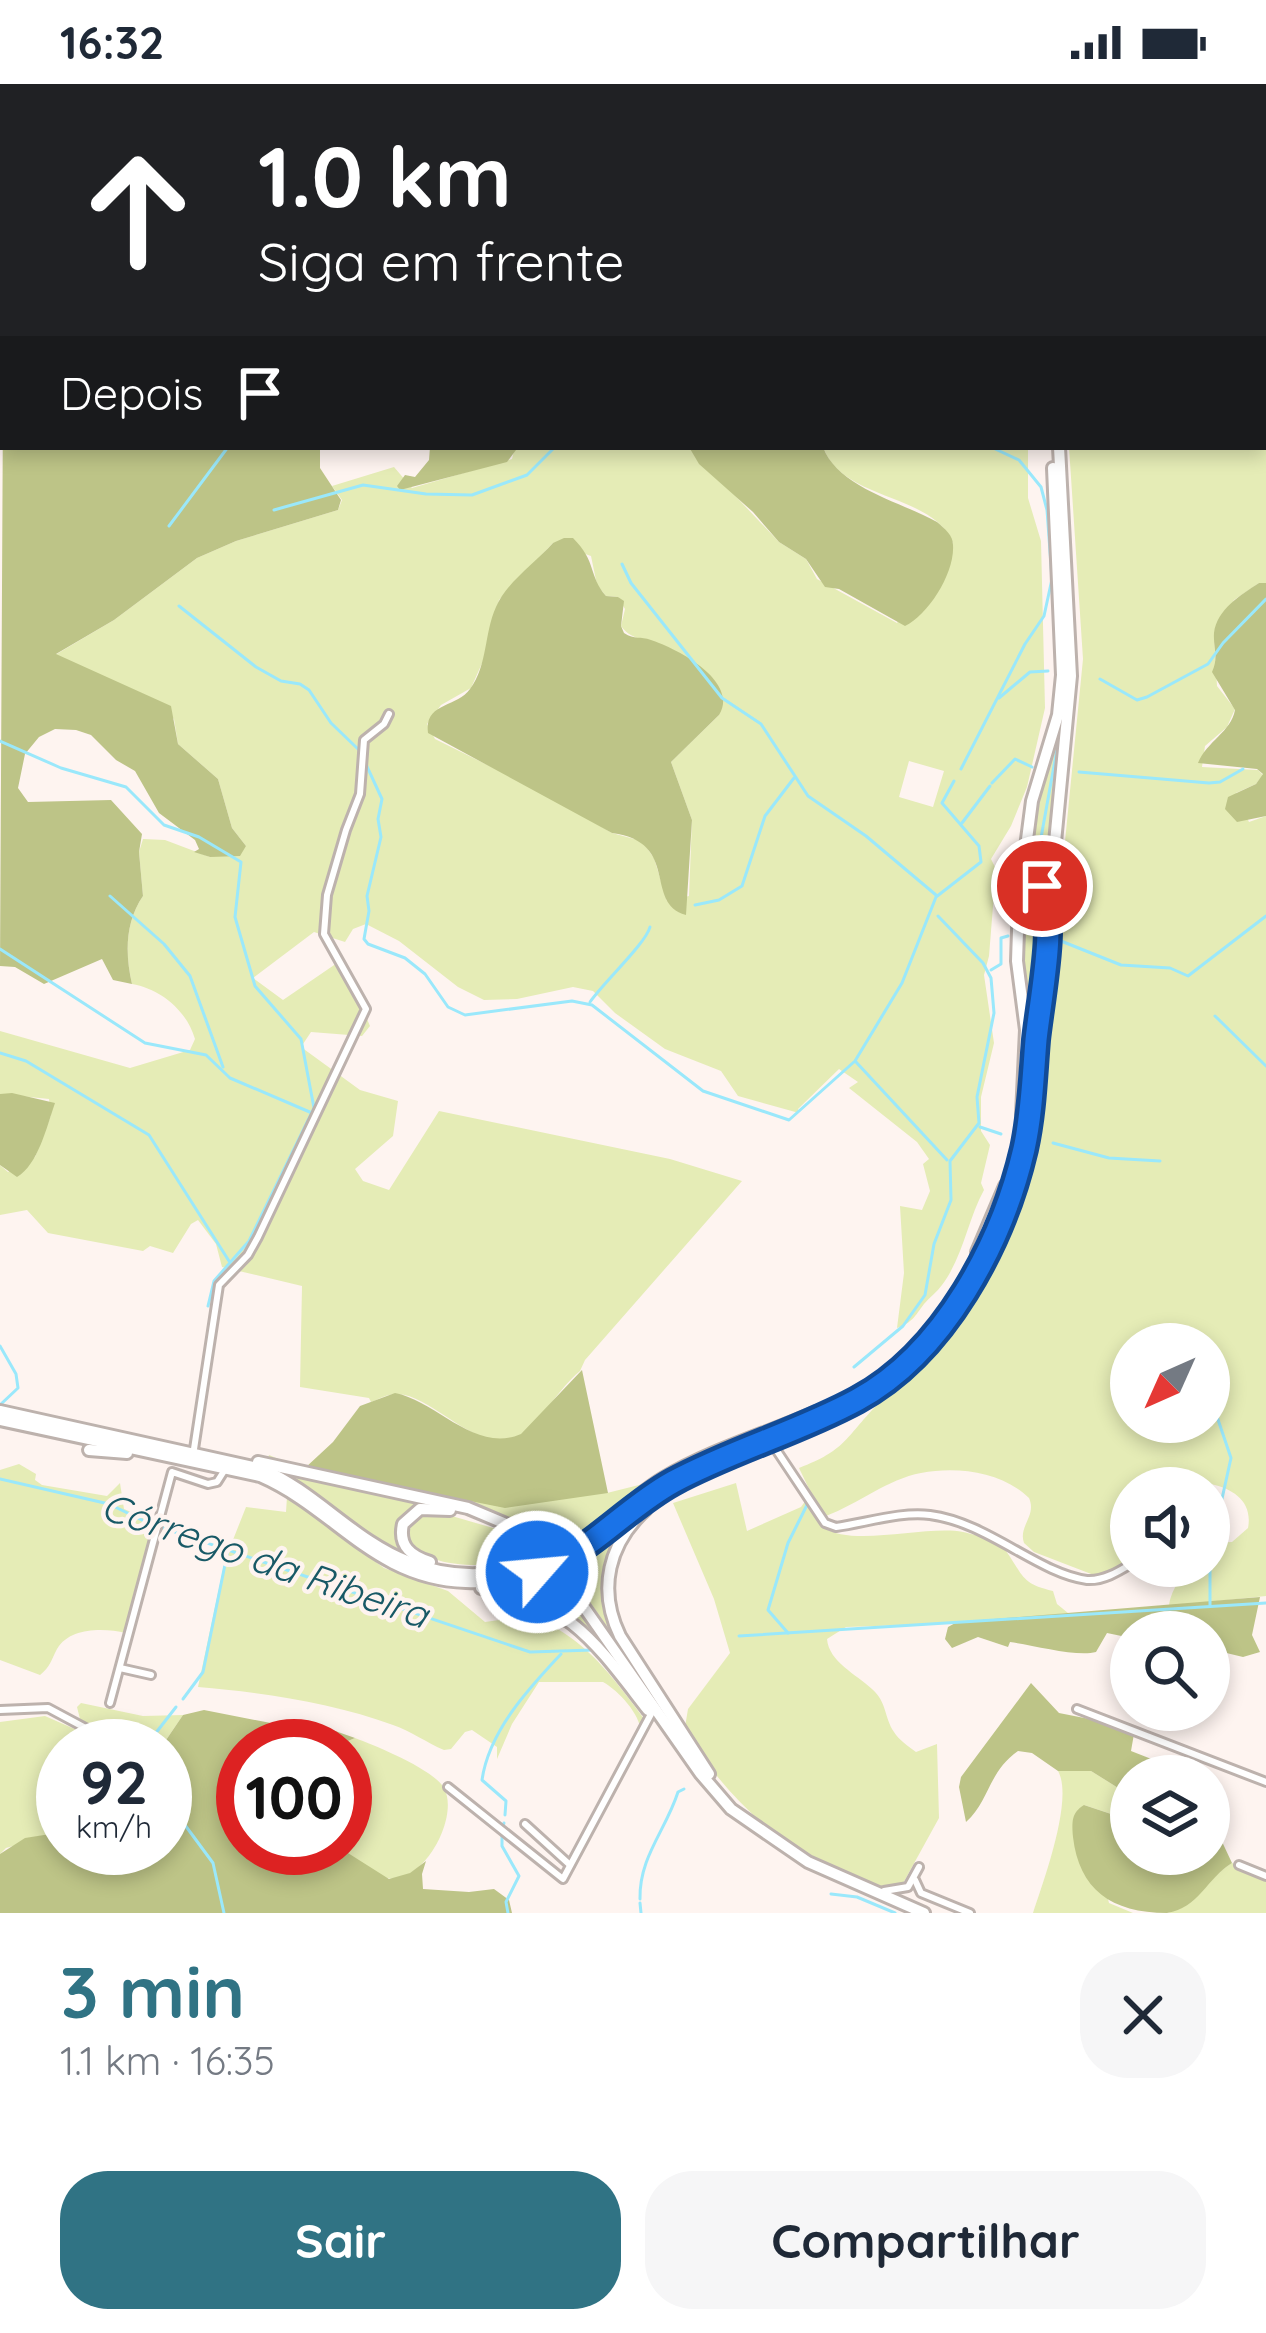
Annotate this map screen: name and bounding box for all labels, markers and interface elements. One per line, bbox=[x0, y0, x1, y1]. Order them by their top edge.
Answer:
text: 16:32 bbox=[60, 14, 164, 70]
text: 1.0 km bbox=[258, 123, 512, 228]
icon: ahead bbox=[60, 132, 216, 288]
text: Siga em frente bbox=[258, 227, 625, 295]
icon: arrive bbox=[227, 360, 293, 426]
text: Depois bbox=[60, 365, 203, 421]
pin bbox=[991, 835, 1093, 937]
icon: arrive bbox=[1009, 853, 1075, 919]
north arrow bbox=[1110, 1323, 1230, 1443]
map controls bbox=[1110, 1323, 1230, 1875]
button: sound bbox=[1110, 1467, 1230, 1587]
water label: Córrego da Ribeira bbox=[95, 1481, 437, 1639]
position arrow bbox=[474, 1509, 600, 1635]
button: search bbox=[1110, 1611, 1230, 1731]
speed limit sign: 100 bbox=[216, 1719, 372, 1875]
text: 92 bbox=[80, 1744, 148, 1819]
button: layers bbox=[1110, 1755, 1230, 1875]
text: km/h bbox=[76, 1808, 152, 1846]
text: 3 min bbox=[60, 1946, 245, 2036]
button: close bbox=[1080, 1952, 1206, 2078]
text: 1.1 km · 16:35 bbox=[60, 2036, 275, 2085]
button: Sair bbox=[60, 2171, 621, 2309]
button: Compartilhar bbox=[645, 2171, 1206, 2309]

